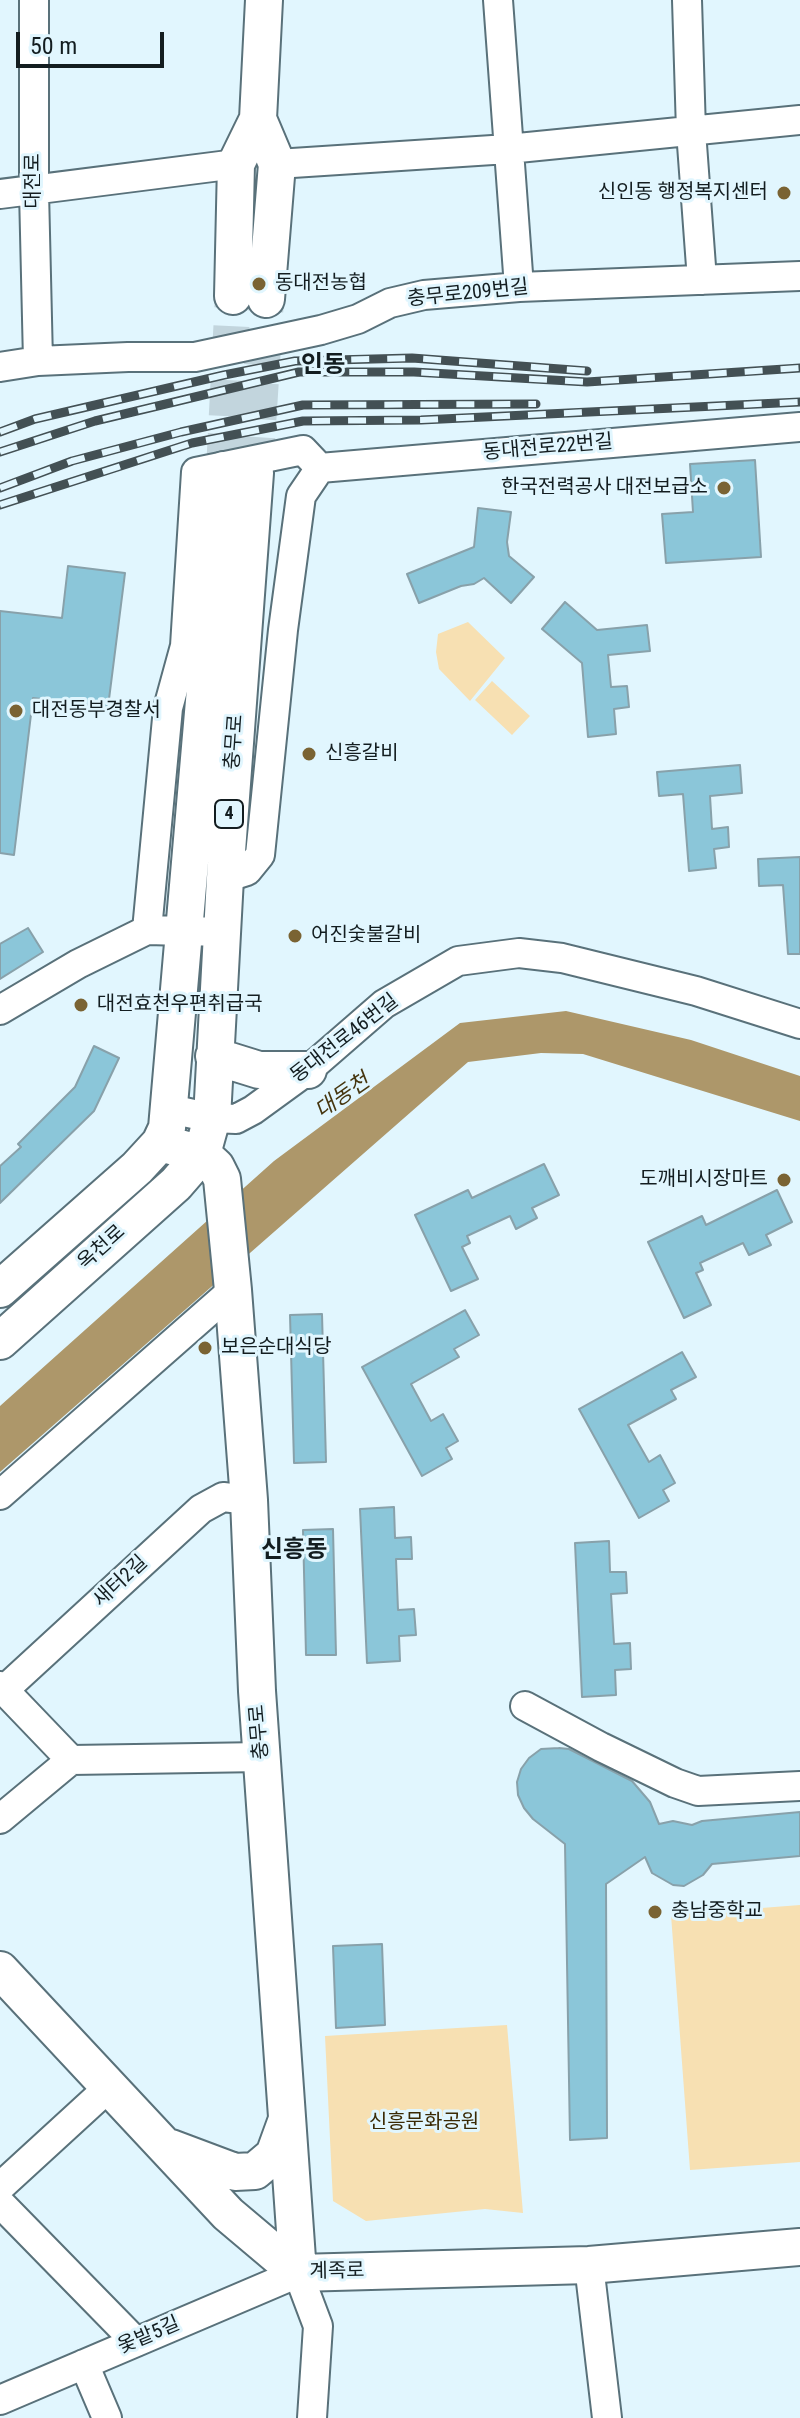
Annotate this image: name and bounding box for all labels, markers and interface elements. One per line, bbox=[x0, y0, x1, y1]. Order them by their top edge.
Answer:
scale bar bbox=[20, 16, 168, 66]
text: 50 m bbox=[30, 32, 77, 60]
street label: 대전로 bbox=[22, 153, 46, 209]
place label: 신인동 행정복지센터 bbox=[598, 181, 768, 205]
marker: 신인동 행정복지센터 bbox=[775, 184, 793, 202]
place label: 동대전농협 bbox=[275, 272, 367, 296]
marker: 동대전농협 bbox=[250, 275, 268, 293]
street label: 충무로209번길 bbox=[406, 276, 530, 312]
district label: 인동 bbox=[301, 352, 345, 380]
street label: 동대전로22번길 bbox=[482, 430, 614, 466]
place label: 한국전력공사 대전보급소 bbox=[501, 476, 708, 500]
marker: 한국전력공사 대전보급소 bbox=[715, 479, 733, 497]
place label: 대전동부경찰서 bbox=[32, 699, 161, 723]
marker: 대전동부경찰서 bbox=[7, 702, 25, 720]
street label: 충무로 bbox=[221, 714, 249, 770]
place label: 신흥갈비 bbox=[325, 742, 399, 766]
marker: 신흥갈비 bbox=[300, 745, 318, 763]
road number: 4 bbox=[215, 800, 243, 828]
place label: 어진숯불갈비 bbox=[311, 924, 421, 948]
marker: 어진숯불갈비 bbox=[286, 927, 304, 945]
street label: 동대전로46번길 bbox=[286, 989, 404, 1089]
place label: 대전효천우편취급국 bbox=[97, 993, 263, 1017]
marker: 대전효천우편취급국 bbox=[72, 996, 90, 1014]
water label: 대동천 bbox=[311, 1069, 375, 1125]
place label: 도깨비시장마트 bbox=[639, 1168, 768, 1192]
marker: 도깨비시장마트 bbox=[775, 1171, 793, 1189]
street label: 옥천로 bbox=[73, 1221, 131, 1275]
place label: 보은순대식당 bbox=[221, 1336, 331, 1360]
marker: 보은순대식당 bbox=[196, 1339, 214, 1357]
district label: 신흥동 bbox=[261, 1537, 327, 1565]
street label: 새터2길 bbox=[89, 1551, 153, 1613]
street label: 충무로 bbox=[246, 1703, 274, 1761]
place label: 충남중학교 bbox=[671, 1900, 763, 1924]
marker: 충남중학교 bbox=[646, 1903, 664, 1921]
park label: 신흥문화공원 bbox=[369, 2111, 479, 2135]
street label: 계족로 bbox=[309, 2260, 365, 2284]
street label: 옻밭5길 bbox=[114, 2312, 184, 2360]

